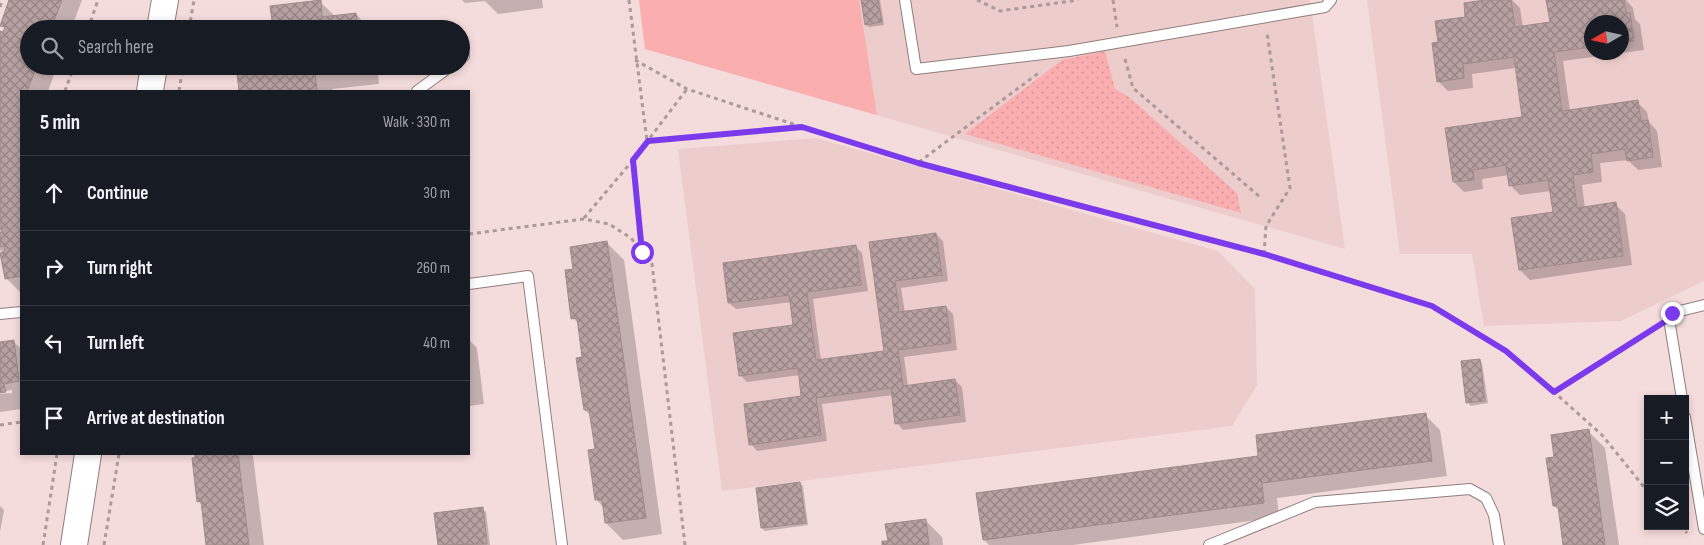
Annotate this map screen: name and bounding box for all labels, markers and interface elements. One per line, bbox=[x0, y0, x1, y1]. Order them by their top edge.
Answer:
north arrow bbox=[1584, 15, 1629, 60]
search box bbox=[20, 20, 470, 75]
icon: search bbox=[38, 34, 66, 62]
text: Search here bbox=[78, 36, 154, 59]
text: 5 min bbox=[40, 110, 80, 135]
text: Walk · 330 m bbox=[383, 113, 450, 132]
icon: ahead bbox=[40, 179, 68, 207]
text: Continue bbox=[87, 182, 148, 205]
text: 30 m bbox=[423, 184, 450, 203]
route start bbox=[631, 241, 654, 264]
icon: right bbox=[40, 254, 68, 282]
text: Turn right bbox=[87, 257, 152, 280]
text: 260 m bbox=[416, 259, 450, 278]
route end bbox=[1661, 302, 1684, 325]
icon: left bbox=[40, 329, 68, 357]
text: Turn left bbox=[87, 332, 144, 355]
text: 40 m bbox=[423, 334, 450, 353]
map controls bbox=[1644, 395, 1689, 530]
button: + bbox=[1644, 395, 1689, 440]
icon: arrive bbox=[40, 404, 68, 432]
text: Arrive at destination bbox=[87, 407, 225, 430]
button: − bbox=[1644, 440, 1689, 485]
button: layers bbox=[1644, 485, 1689, 530]

